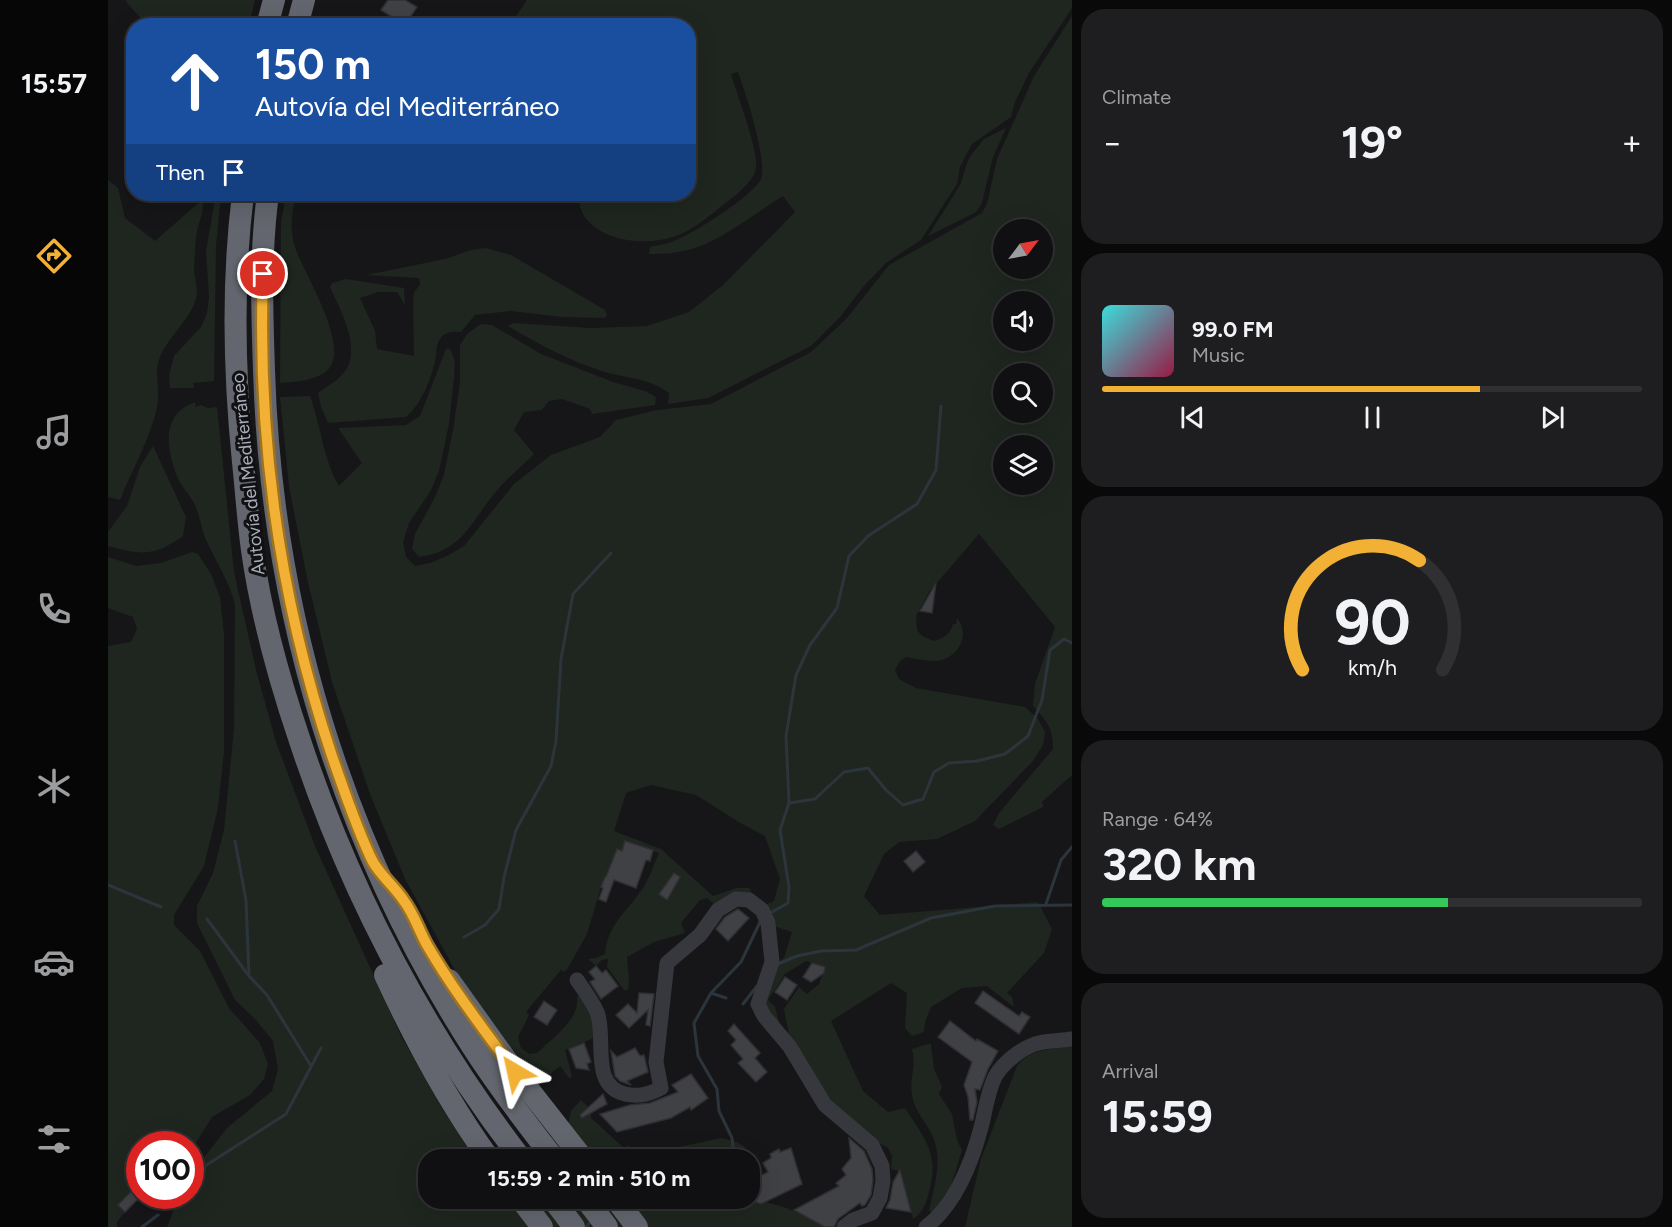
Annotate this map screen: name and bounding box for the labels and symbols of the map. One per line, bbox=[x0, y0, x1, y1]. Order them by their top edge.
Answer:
north arrow bbox=[993, 219, 1053, 279]
pin bbox=[237, 248, 288, 299]
street label: Autovía del Mediterráneo bbox=[226, 372, 270, 576]
position arrow bbox=[483, 1040, 547, 1104]
speed limit sign: 100 bbox=[126, 1131, 204, 1209]

